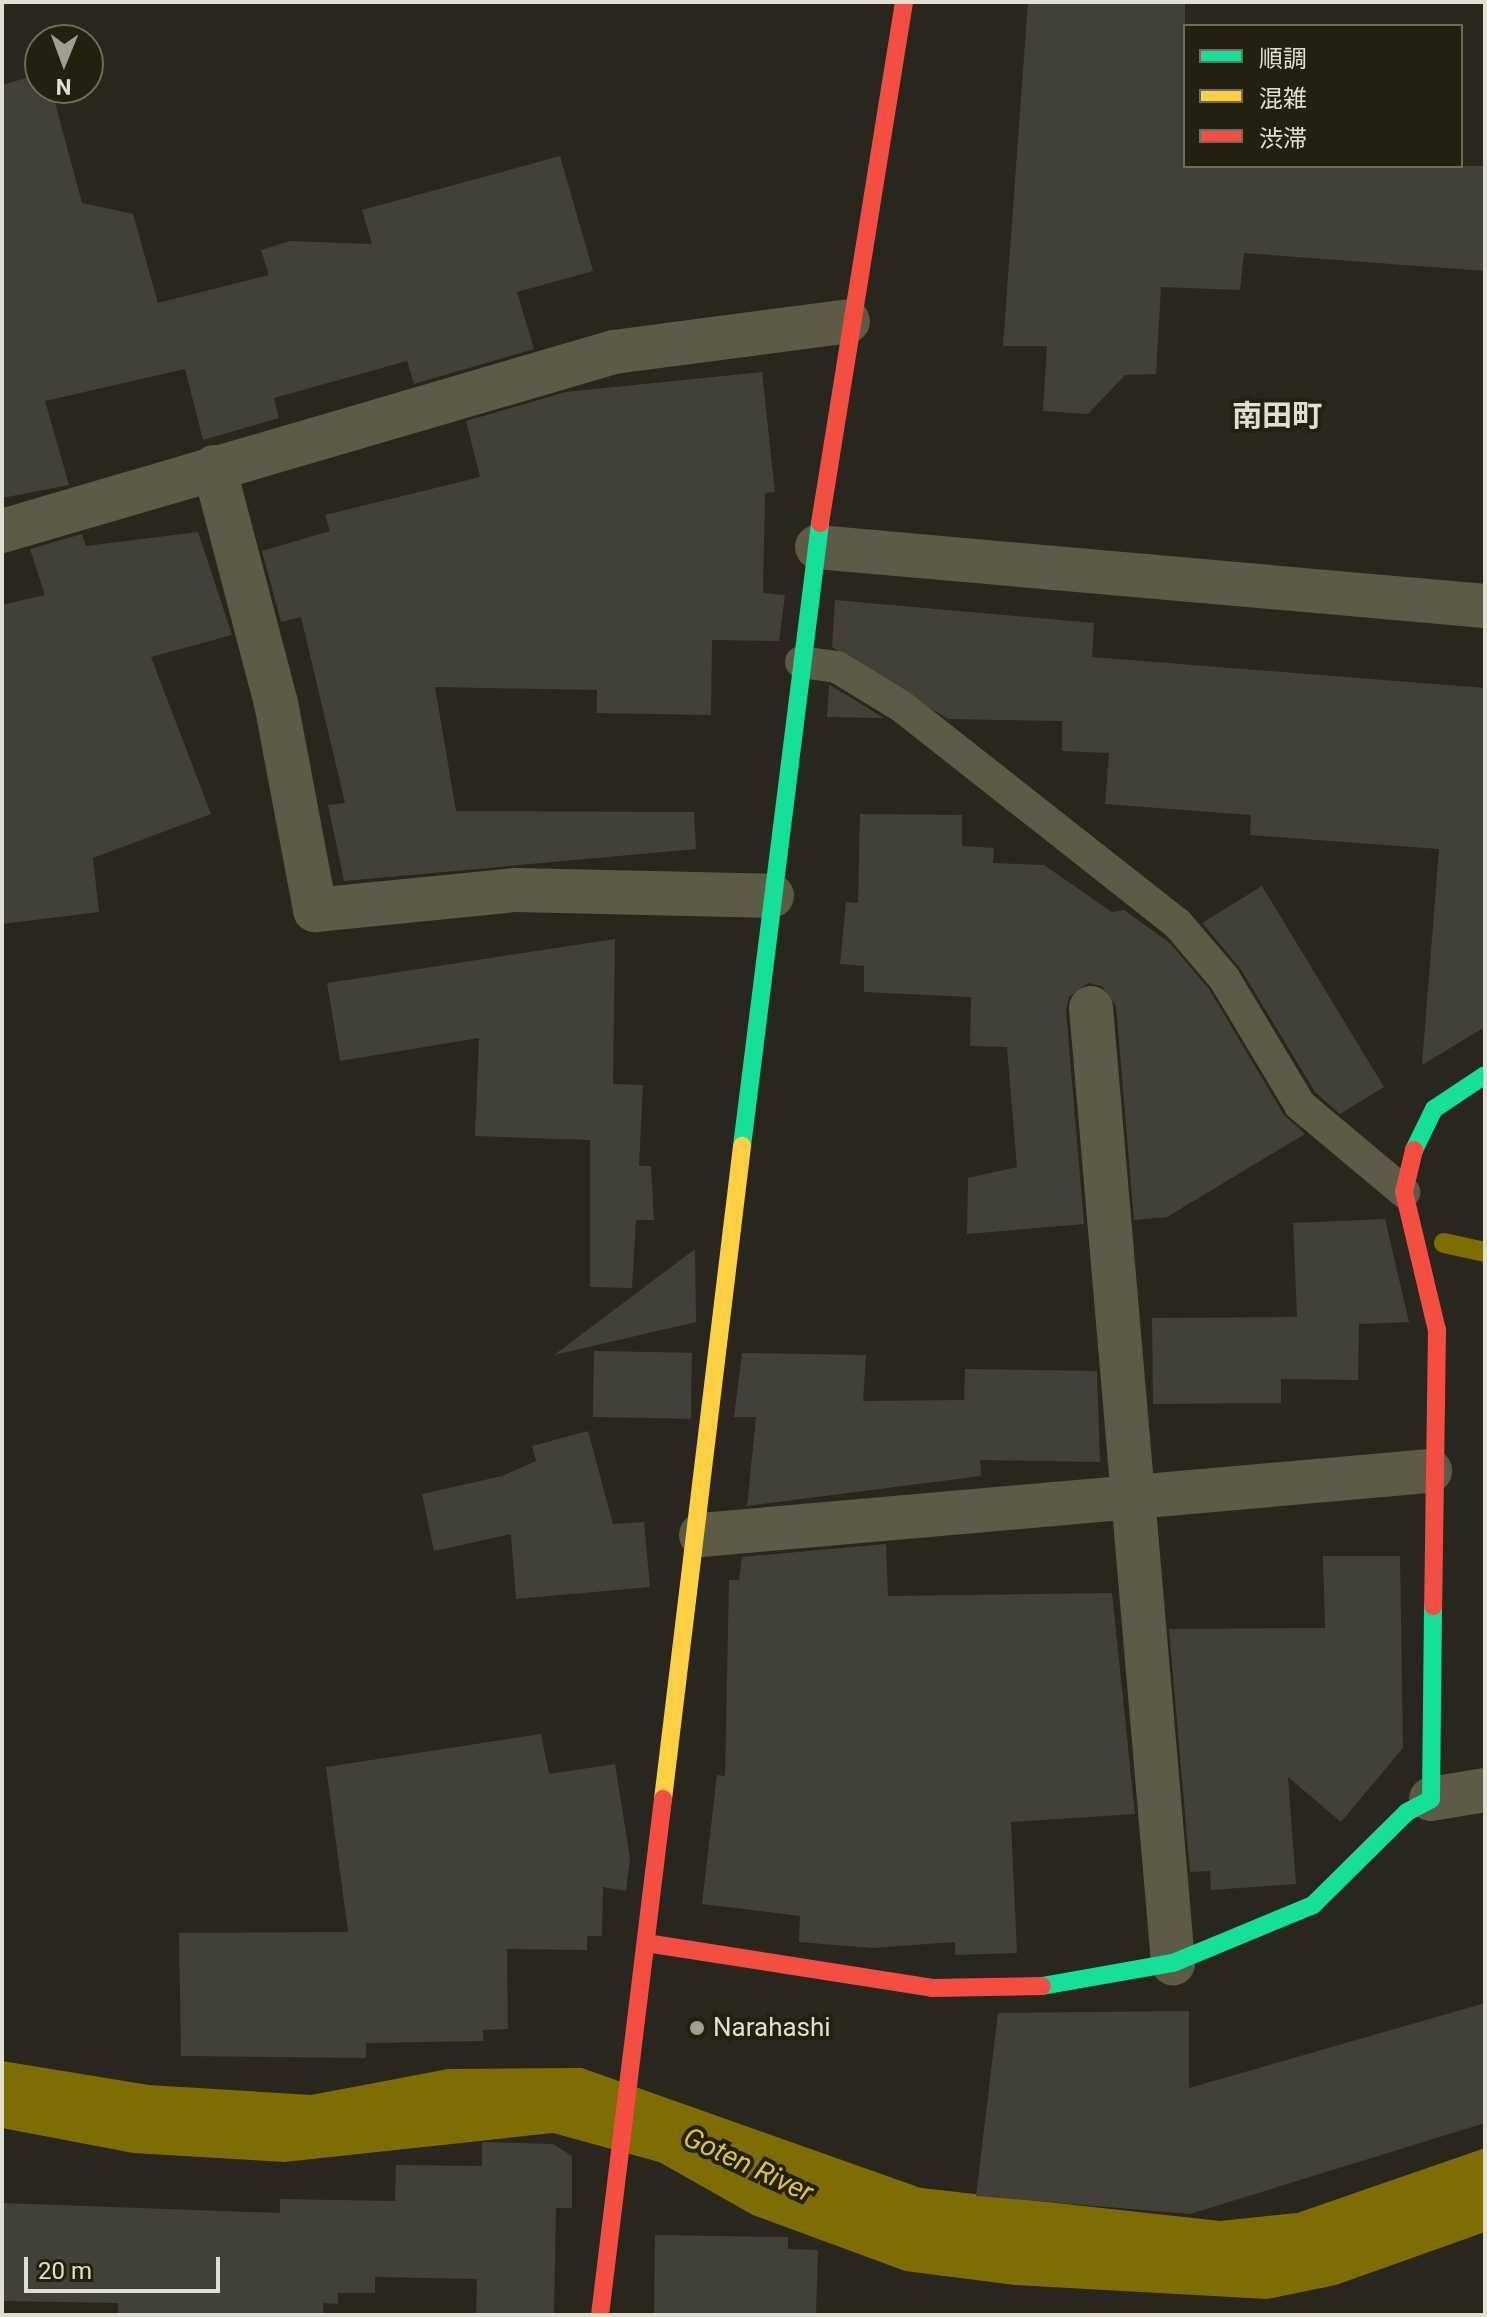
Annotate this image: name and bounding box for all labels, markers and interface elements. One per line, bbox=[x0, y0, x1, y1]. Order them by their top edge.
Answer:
north arrow bbox=[24, 24, 104, 104]
legend bbox=[1183, 24, 1463, 168]
text: 順調 bbox=[1259, 45, 1307, 73]
text: N bbox=[56, 74, 72, 99]
text: 混雑 bbox=[1259, 85, 1307, 113]
text: 渋滞 bbox=[1259, 125, 1307, 153]
district label: 南田町 bbox=[1232, 398, 1322, 434]
place label: Narahashi bbox=[713, 2012, 831, 2044]
marker: Narahashi bbox=[688, 2019, 706, 2037]
water label: Goten River bbox=[678, 2120, 818, 2210]
scale bar bbox=[28, 2241, 224, 2291]
text: 20 m bbox=[38, 2257, 92, 2285]

